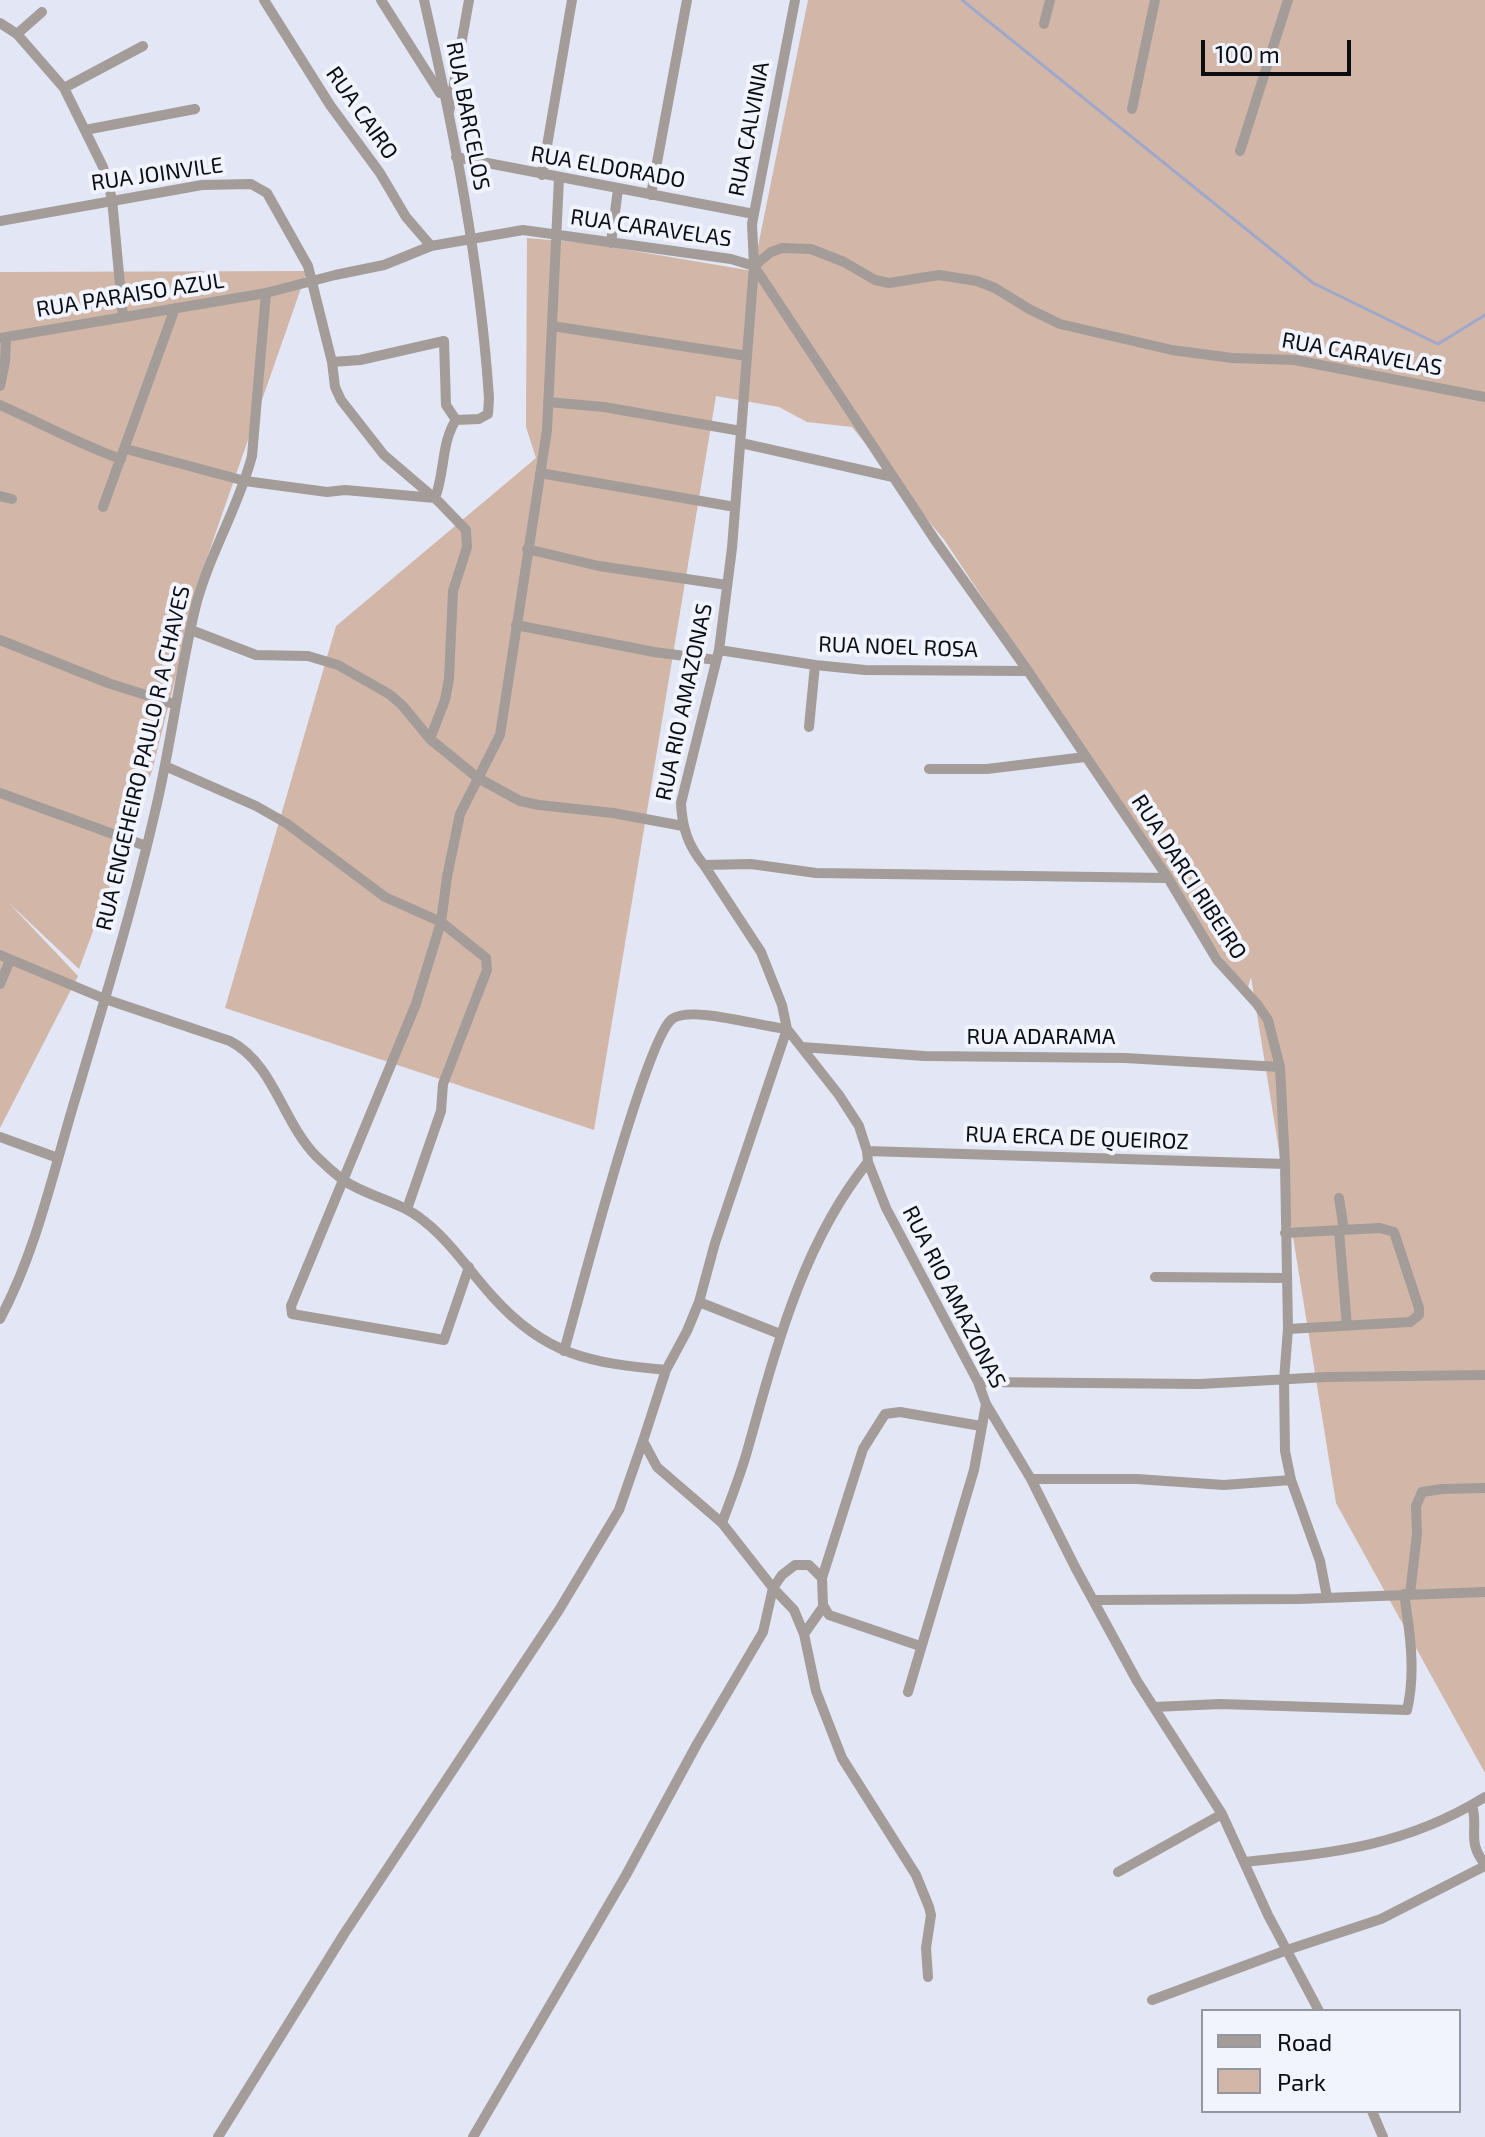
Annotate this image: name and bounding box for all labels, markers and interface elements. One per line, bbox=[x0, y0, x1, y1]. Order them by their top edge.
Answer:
scale bar bbox=[1205, 24, 1355, 74]
text: 100 m bbox=[1215, 39, 1280, 68]
street label: RUA BARCELOS bbox=[441, 40, 495, 192]
street label: RUA CALVINIA bbox=[723, 59, 775, 199]
street label: RUA CAIRO bbox=[320, 62, 404, 164]
street label: RUA ELDORADO bbox=[529, 140, 687, 194]
street label: RUA JOINVILE bbox=[89, 152, 225, 196]
street label: RUA CARAVELAS bbox=[569, 204, 733, 252]
street label: RUA PARAISO AZUL bbox=[34, 267, 226, 323]
street label: RUA CARAVELAS bbox=[1280, 327, 1444, 381]
street label: RUA ENGEHEIRO PAULO R A CHAVES bbox=[90, 583, 196, 933]
street label: RUA RIO AMAZONAS bbox=[650, 601, 718, 803]
street label: RUA NOEL ROSA bbox=[818, 631, 978, 663]
street label: RUA DARCI RIBEIRO bbox=[1126, 790, 1252, 964]
street label: RUA ADARAMA bbox=[967, 1024, 1115, 1050]
street label: RUA ERCA DE QUEIROZ bbox=[965, 1121, 1189, 1155]
street label: RUA RIO AMAZONAS bbox=[897, 1201, 1011, 1393]
legend bbox=[1201, 2009, 1461, 2113]
text: Road bbox=[1277, 2027, 1332, 2056]
text: Park bbox=[1277, 2067, 1326, 2096]

